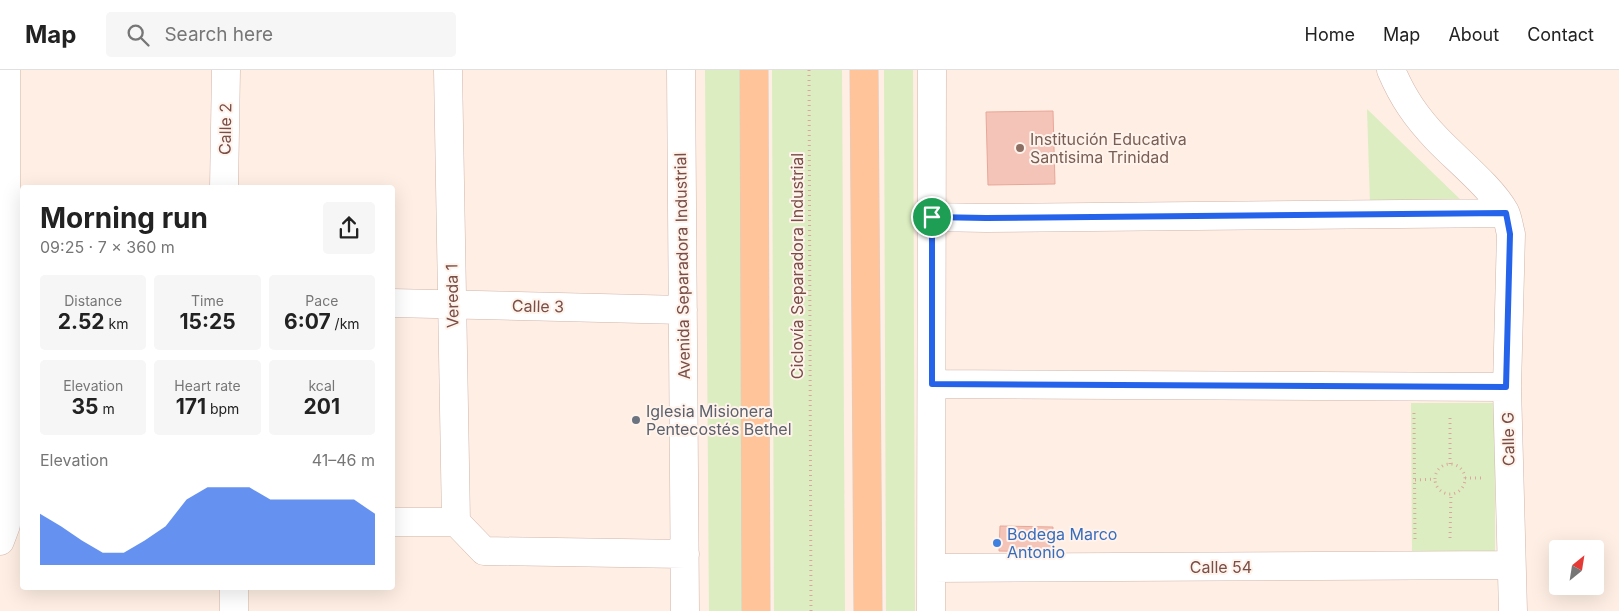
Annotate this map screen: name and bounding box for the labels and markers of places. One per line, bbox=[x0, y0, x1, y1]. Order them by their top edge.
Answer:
place label: Institución Educativa Santisima Trinidad bbox=[1030, 129, 1187, 167]
marker: Institución Educativa Santisima Trinidad bbox=[1014, 142, 1026, 154]
pin bbox=[911, 196, 953, 238]
place label: Iglesia Misionera Pentecostés Bethel bbox=[646, 401, 792, 439]
marker: Iglesia Misionera Pentecostés Bethel bbox=[630, 414, 642, 426]
place label: Bodega Marco Antonio bbox=[1007, 524, 1117, 562]
marker: Bodega Marco Antonio bbox=[991, 537, 1003, 549]

